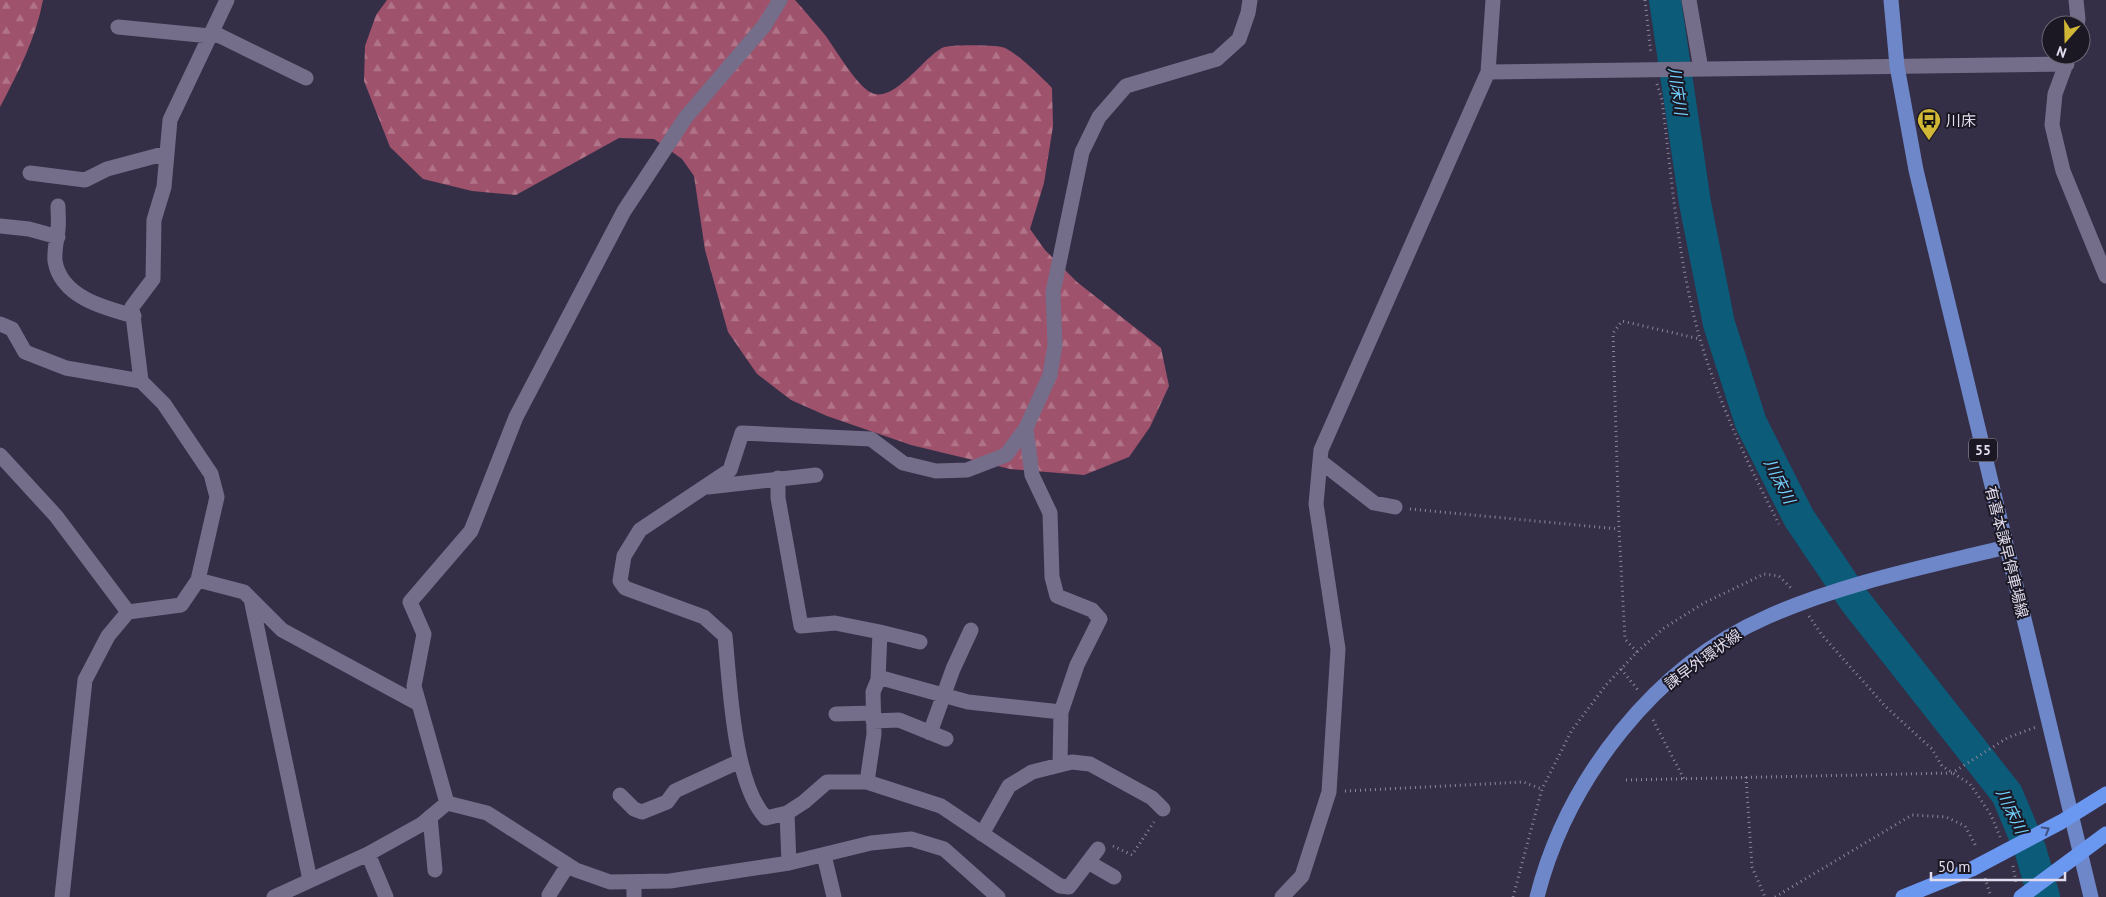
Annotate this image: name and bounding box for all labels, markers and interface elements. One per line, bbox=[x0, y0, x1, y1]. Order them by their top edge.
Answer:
north arrow bbox=[2041, 15, 2091, 65]
text: N bbox=[2054, 42, 2069, 62]
water label: 川床川 bbox=[1665, 66, 1692, 118]
bus stop icon: 川床 bbox=[1916, 107, 1942, 141]
place label: 川床 bbox=[1946, 111, 1976, 130]
road number: 55 bbox=[1969, 438, 1997, 462]
water label: 川床川 bbox=[1760, 455, 1801, 509]
street label: 有喜本諫早停車場線 bbox=[1981, 484, 2033, 620]
street label: 諫早外環状線 bbox=[1661, 625, 1745, 693]
water label: 川床川 bbox=[1992, 785, 2032, 839]
one-way arrow bbox=[2040, 827, 2049, 837]
scale bar bbox=[1931, 850, 2065, 882]
text: 50 m bbox=[1938, 857, 1971, 876]

